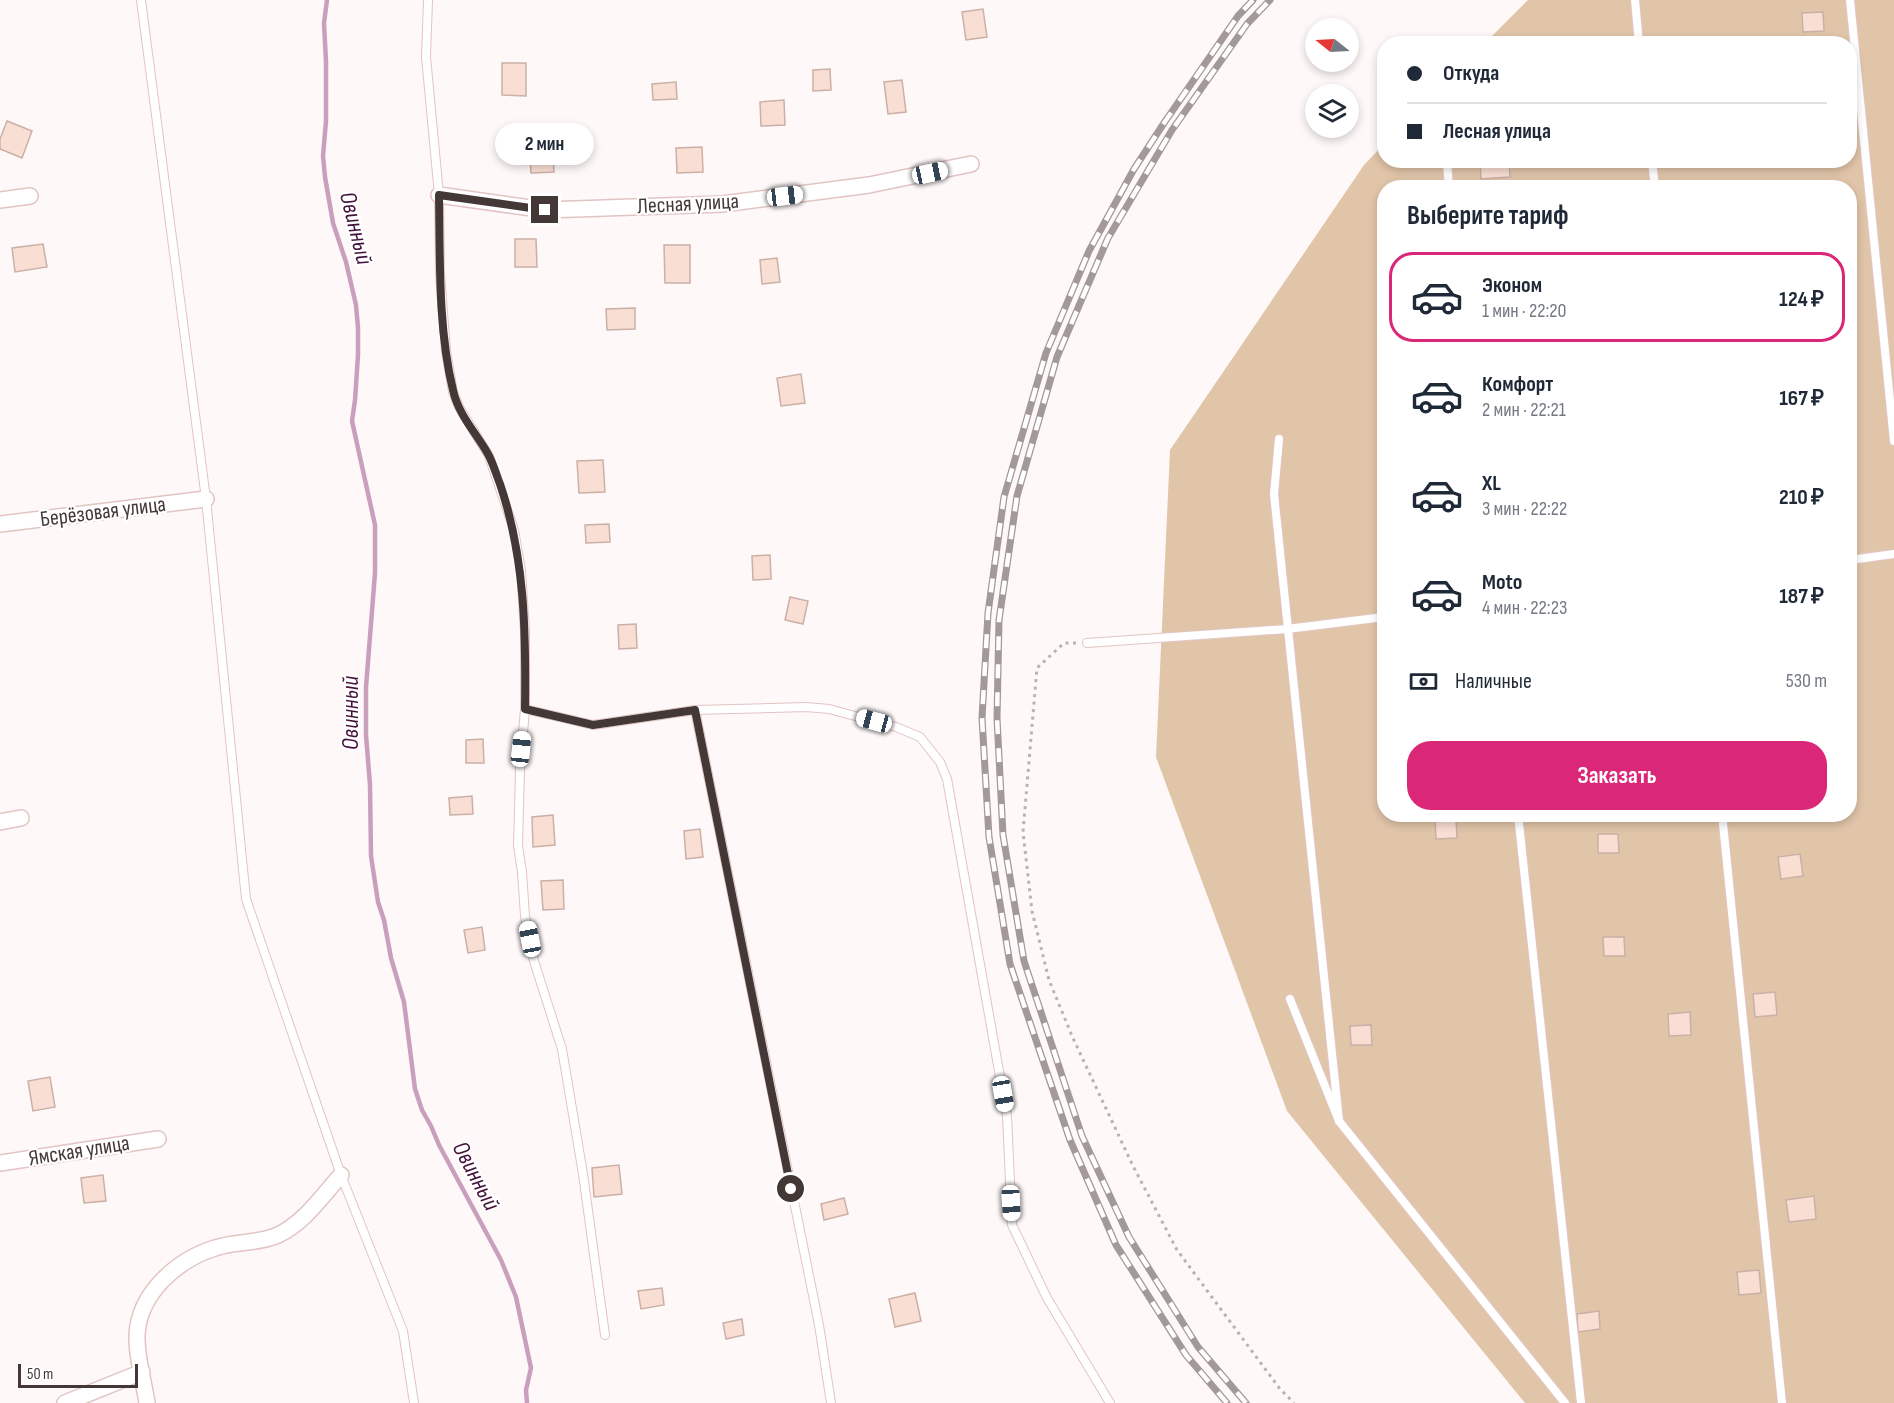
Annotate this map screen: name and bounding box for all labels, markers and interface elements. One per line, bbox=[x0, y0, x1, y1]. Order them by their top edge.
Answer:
north arrow bbox=[1305, 18, 1359, 72]
map controls bbox=[1305, 18, 1359, 138]
text: Откуда bbox=[1443, 60, 1499, 87]
button: layers bbox=[1305, 84, 1359, 138]
text: Лесная улица bbox=[1443, 118, 1551, 145]
callout: 2 мин bbox=[496, 123, 594, 165]
text: 2 мин bbox=[525, 132, 564, 156]
car bbox=[911, 160, 949, 186]
car bbox=[766, 185, 804, 207]
street label: Лесная улица bbox=[637, 188, 739, 220]
water label: Овинный bbox=[333, 189, 379, 268]
route end bbox=[531, 196, 558, 223]
text: Выберите тариф bbox=[1407, 200, 1569, 232]
icon: car bbox=[1410, 270, 1464, 324]
text: Эконом bbox=[1482, 272, 1542, 299]
text: 124 ₽ bbox=[1779, 286, 1824, 313]
text: 1 мин · 22:20 bbox=[1482, 299, 1566, 323]
icon: car bbox=[1410, 369, 1464, 423]
text: Комфорт bbox=[1482, 371, 1553, 398]
text: 167 ₽ bbox=[1779, 385, 1824, 412]
text: 2 мин · 22:21 bbox=[1482, 398, 1566, 422]
icon: car bbox=[1410, 468, 1464, 522]
text: XL bbox=[1482, 470, 1501, 497]
text: 210 ₽ bbox=[1779, 484, 1824, 511]
street label: Берёзовая улица bbox=[39, 491, 167, 533]
text: 3 мин · 22:22 bbox=[1482, 497, 1567, 521]
icon: car bbox=[1410, 567, 1464, 621]
text: Moto bbox=[1482, 569, 1522, 596]
text: 187 ₽ bbox=[1779, 583, 1824, 610]
text: 4 мин · 22:23 bbox=[1482, 596, 1567, 620]
icon: cash bbox=[1407, 665, 1440, 698]
text: Наличные bbox=[1455, 668, 1532, 695]
text: 530 m bbox=[1786, 669, 1827, 693]
water label: Овинный bbox=[336, 676, 365, 750]
car bbox=[854, 708, 894, 734]
car bbox=[510, 730, 532, 768]
button: Заказать bbox=[1407, 741, 1827, 810]
car bbox=[518, 920, 542, 958]
car bbox=[991, 1075, 1015, 1113]
street label: Ямская улица bbox=[27, 1130, 131, 1172]
water label: Овинный bbox=[446, 1137, 506, 1216]
route start bbox=[777, 1175, 804, 1202]
car bbox=[1001, 1185, 1021, 1221]
scale bar bbox=[18, 1361, 138, 1388]
text: 50 m bbox=[27, 1365, 53, 1384]

